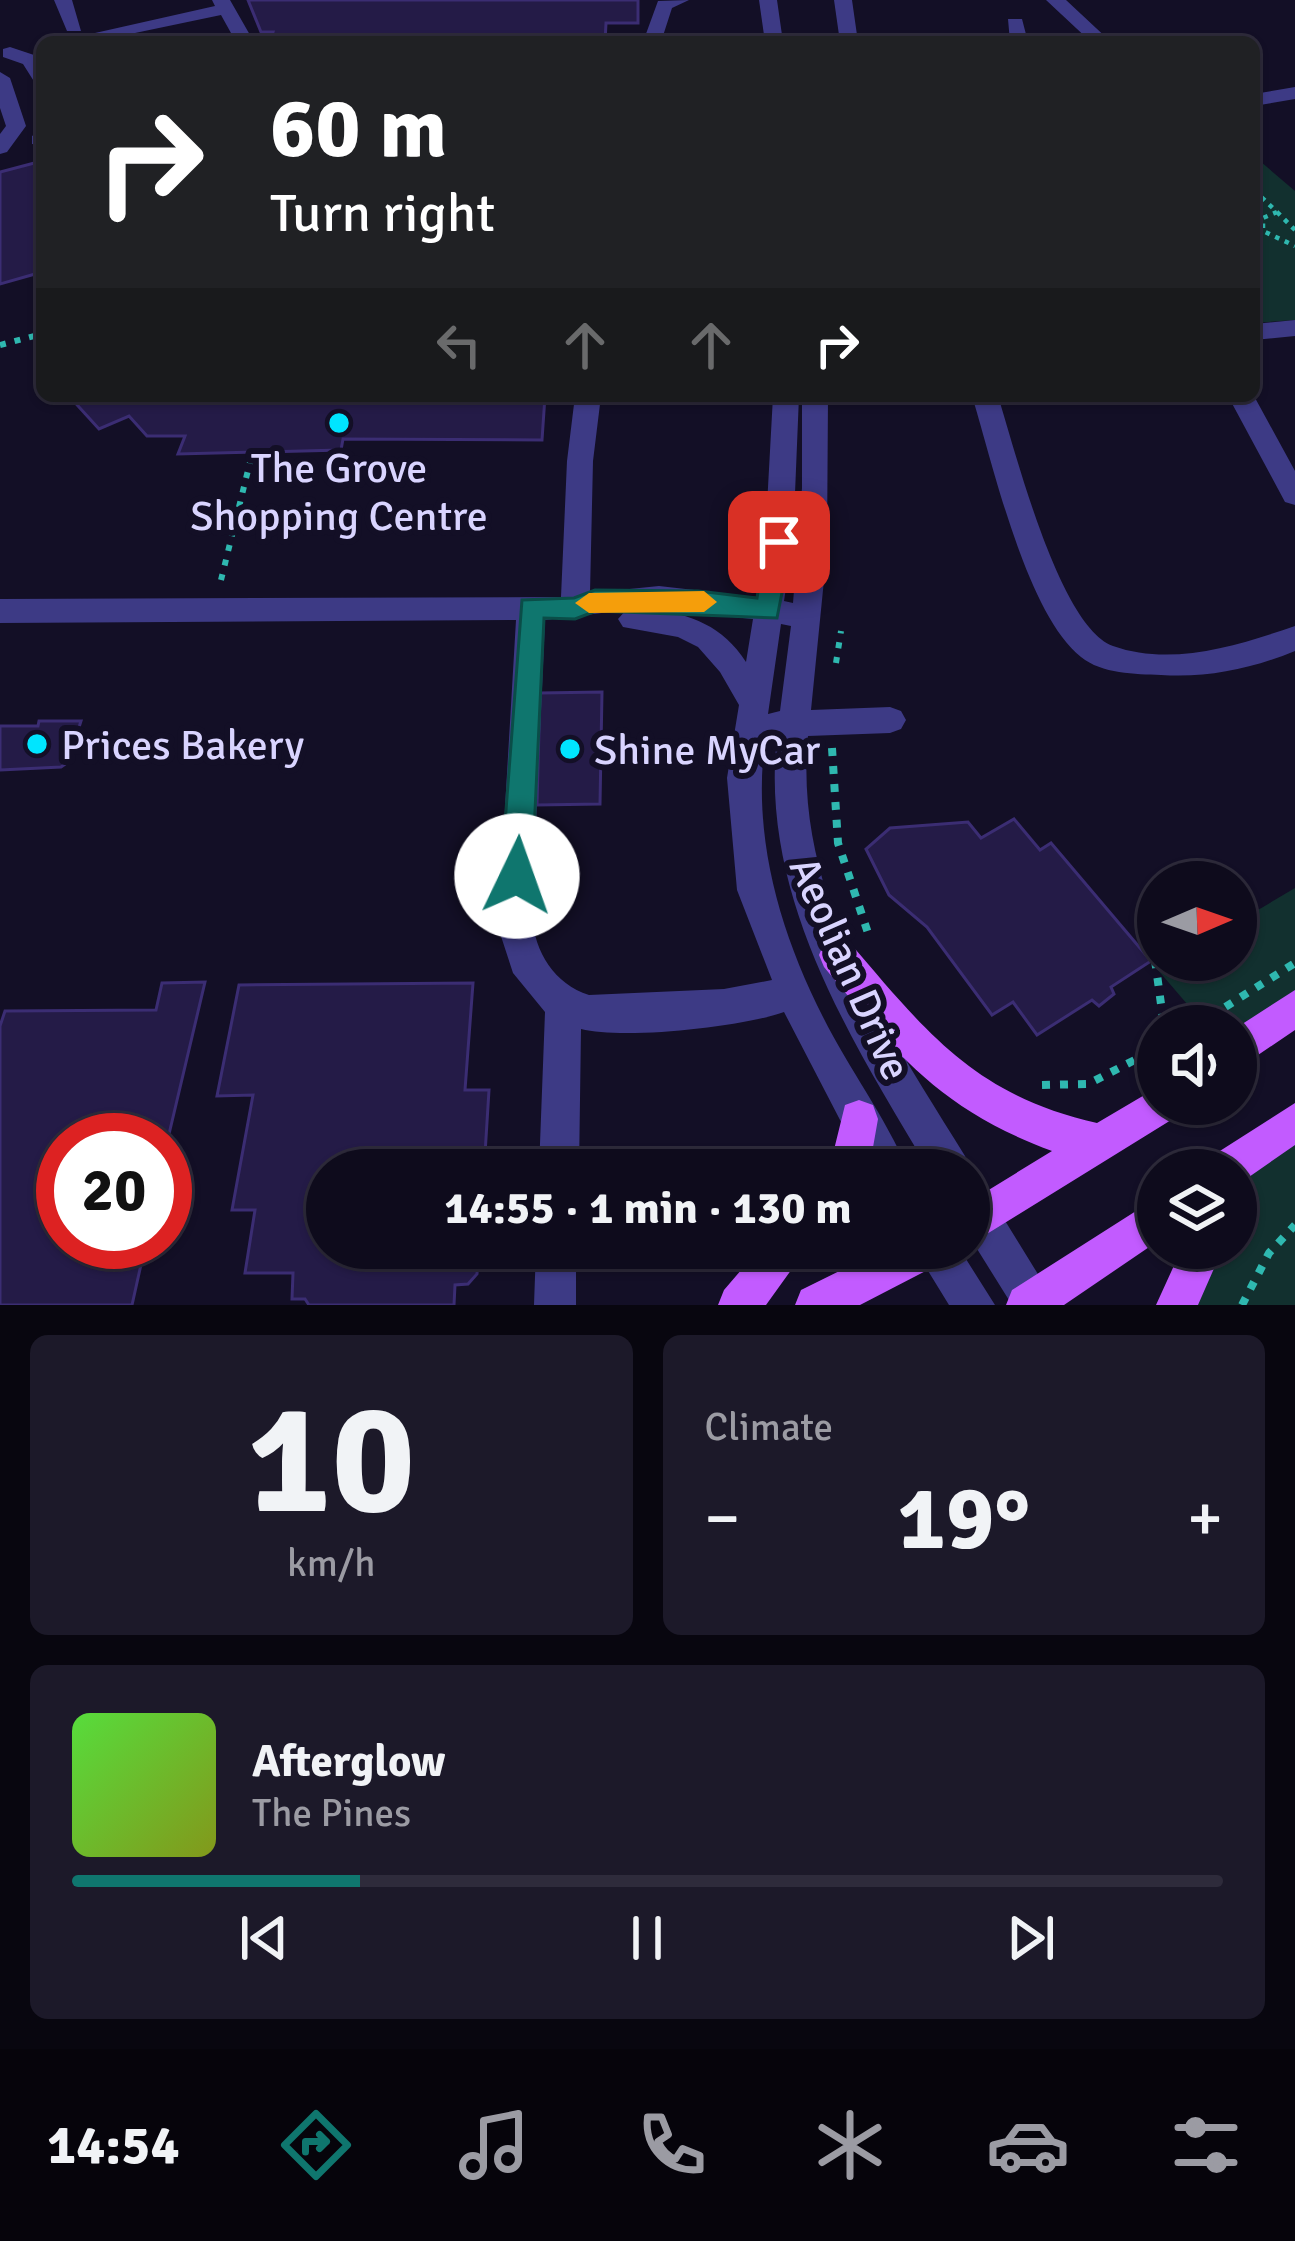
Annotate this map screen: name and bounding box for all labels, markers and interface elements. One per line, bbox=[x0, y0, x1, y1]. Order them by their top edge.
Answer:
text: 60 m bbox=[270, 77, 447, 181]
icon: right bbox=[72, 84, 228, 240]
text: Turn right bbox=[270, 180, 495, 247]
icon: left bbox=[426, 312, 492, 378]
icon: ahead bbox=[552, 312, 618, 378]
icon: ahead bbox=[678, 312, 744, 378]
icon: right bbox=[804, 312, 870, 378]
marker: The Grove Shopping Centre bbox=[326, 410, 352, 436]
place label: The Grove Shopping Centre bbox=[190, 443, 488, 542]
pin bbox=[728, 491, 830, 593]
icon: arrive bbox=[746, 509, 812, 575]
place label: Prices Bakery bbox=[61, 720, 304, 771]
place label: Shine MyCar bbox=[594, 725, 821, 776]
marker: Prices Bakery bbox=[24, 731, 50, 757]
marker: Shine MyCar bbox=[557, 736, 583, 762]
position arrow bbox=[454, 813, 580, 939]
street label: Aeolian Drive bbox=[778, 849, 922, 1088]
north arrow bbox=[1137, 861, 1257, 981]
map controls bbox=[1137, 861, 1257, 1269]
button: sound bbox=[1137, 1005, 1257, 1125]
speed limit sign: 20 bbox=[36, 1113, 192, 1269]
button: layers bbox=[1137, 1149, 1257, 1269]
text: 14:55 · 1 min · 130 m bbox=[444, 1181, 852, 1236]
text: 10 bbox=[247, 1364, 415, 1557]
text: Climate bbox=[705, 1403, 833, 1451]
text: 19° bbox=[897, 1463, 1030, 1574]
text: − bbox=[705, 1478, 740, 1559]
text: + bbox=[1187, 1478, 1223, 1559]
text: km/h bbox=[287, 1539, 375, 1587]
text: Afterglow bbox=[252, 1734, 445, 1789]
text: The Pines bbox=[252, 1789, 411, 1837]
icon: previous bbox=[231, 1905, 297, 1971]
icon: pause bbox=[614, 1905, 680, 1971]
icon: next bbox=[998, 1905, 1064, 1971]
icon: directions bbox=[274, 2103, 358, 2187]
icon: music bbox=[452, 2103, 536, 2187]
icon: phone bbox=[630, 2103, 714, 2187]
icon: climate bbox=[808, 2103, 892, 2187]
icon: car bbox=[986, 2103, 1070, 2187]
icon: filters bbox=[1164, 2103, 1248, 2187]
text: 14:54 bbox=[47, 2112, 180, 2179]

